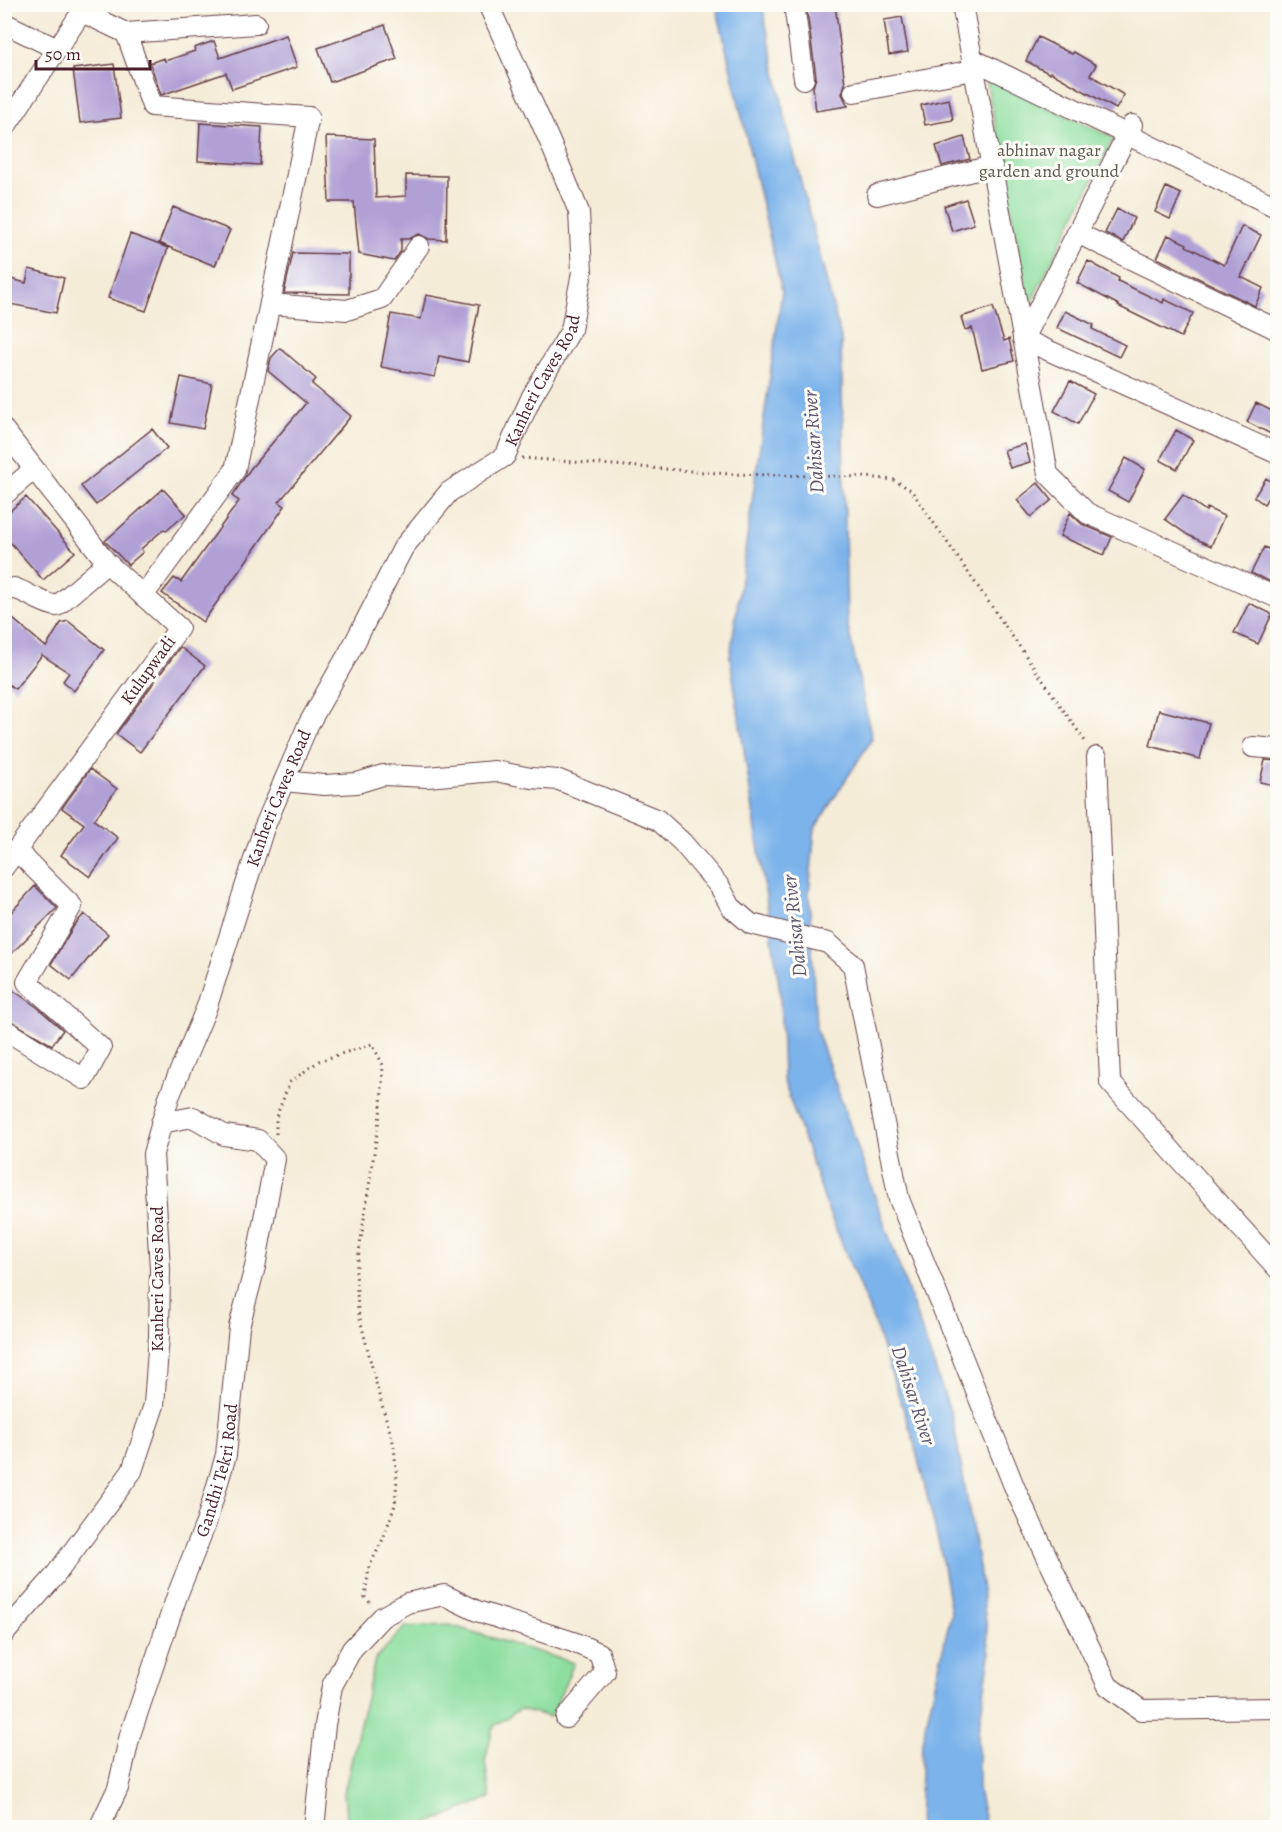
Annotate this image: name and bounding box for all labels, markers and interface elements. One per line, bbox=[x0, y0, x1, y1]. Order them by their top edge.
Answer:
scale bar bbox=[36, 33, 150, 71]
text: 50 m bbox=[45, 42, 81, 66]
park label: abhinav nagar garden and ground bbox=[979, 138, 1120, 183]
street label: Kanheri Caves Road bbox=[499, 312, 586, 450]
water label: Dahisar River bbox=[796, 389, 831, 494]
street label: Kulupwadi bbox=[115, 631, 181, 709]
street label: Kanheri Caves Road bbox=[240, 726, 317, 870]
water label: Dahisar River bbox=[776, 872, 813, 979]
street label: Kanheri Caves Road bbox=[145, 1206, 169, 1352]
water label: Dahisar River bbox=[885, 1342, 943, 1449]
street label: Gandhi Tekri Road bbox=[190, 1402, 243, 1541]

